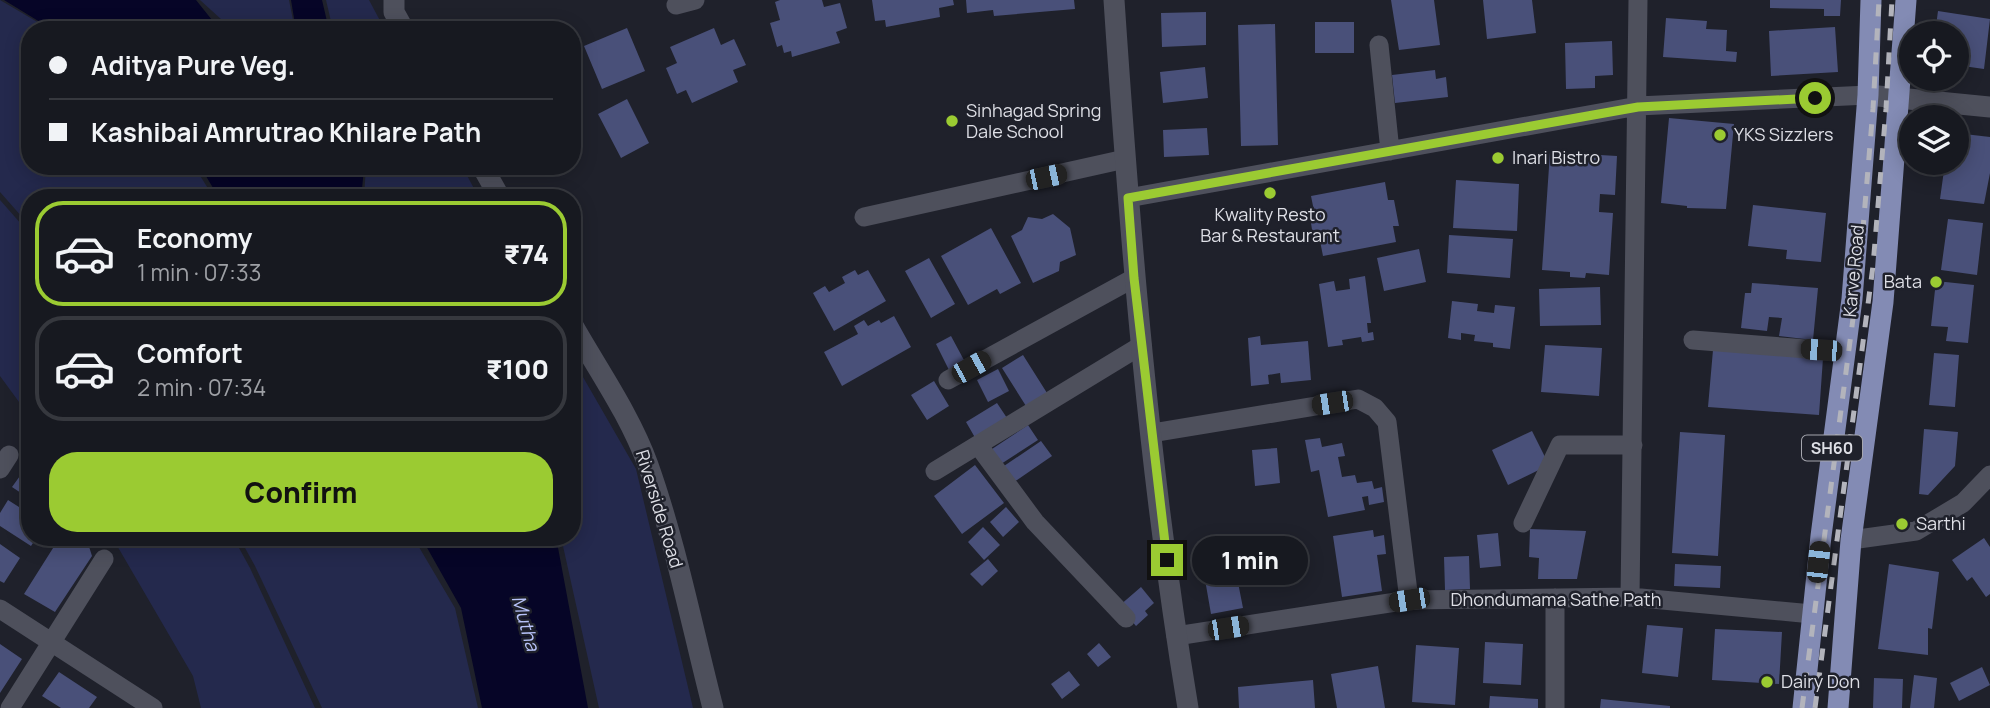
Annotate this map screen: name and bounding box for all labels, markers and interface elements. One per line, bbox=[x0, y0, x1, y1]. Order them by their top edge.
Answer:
map controls bbox=[1899, 21, 1969, 175]
button: locate bbox=[1899, 21, 1969, 91]
text: Aditya Pure Veg. bbox=[91, 47, 295, 83]
route start bbox=[1799, 82, 1831, 114]
place label: Sinhagad Spring Dale School bbox=[966, 98, 1101, 143]
button: layers bbox=[1899, 105, 1969, 175]
marker: Sinhagad Spring Dale School bbox=[944, 113, 960, 129]
text: Kashibai Amrutrao Khilare Path bbox=[91, 114, 481, 150]
place label: YKS Sizzlers bbox=[1734, 122, 1834, 146]
marker: YKS Sizzlers bbox=[1712, 127, 1728, 143]
place label: Inari Bistro bbox=[1512, 145, 1600, 169]
marker: Inari Bistro bbox=[1490, 150, 1506, 166]
car bbox=[1024, 162, 1069, 192]
marker: Kwality Resto Bar & Restaurant bbox=[1262, 185, 1278, 201]
place label: Kwality Resto Bar & Restaurant bbox=[1200, 202, 1340, 247]
text: Economy bbox=[137, 220, 252, 256]
icon: car bbox=[53, 222, 116, 285]
street label: Karve Road bbox=[1837, 224, 1869, 318]
text: ₹74 bbox=[504, 236, 549, 272]
text: 1 min · 07:33 bbox=[137, 256, 261, 288]
place label: Bata bbox=[1884, 269, 1922, 293]
marker: Bata bbox=[1928, 274, 1944, 290]
text: Comfort bbox=[137, 335, 243, 371]
icon: car bbox=[53, 337, 116, 400]
car bbox=[1800, 338, 1843, 362]
car bbox=[948, 348, 995, 386]
text: ₹100 bbox=[486, 351, 549, 387]
text: 2 min · 07:34 bbox=[137, 371, 266, 403]
car bbox=[1310, 389, 1355, 417]
road number: SH60 bbox=[1802, 436, 1862, 461]
street label: Riverside Road bbox=[631, 447, 689, 571]
button: Confirm bbox=[49, 452, 553, 532]
place label: Sarthi bbox=[1916, 511, 1966, 535]
marker: Sarthi bbox=[1894, 516, 1910, 532]
callout: 1 min bbox=[1192, 536, 1307, 584]
car bbox=[1806, 540, 1831, 584]
route end bbox=[1151, 544, 1183, 576]
text: 1 min bbox=[1221, 544, 1279, 576]
car bbox=[1387, 586, 1432, 614]
street label: Dhondumama Sathe Path bbox=[1450, 587, 1662, 611]
water label: Mutha bbox=[506, 592, 547, 655]
car bbox=[1206, 614, 1251, 642]
place label: Dairy Don bbox=[1781, 669, 1860, 693]
marker: Dairy Don bbox=[1759, 674, 1775, 690]

